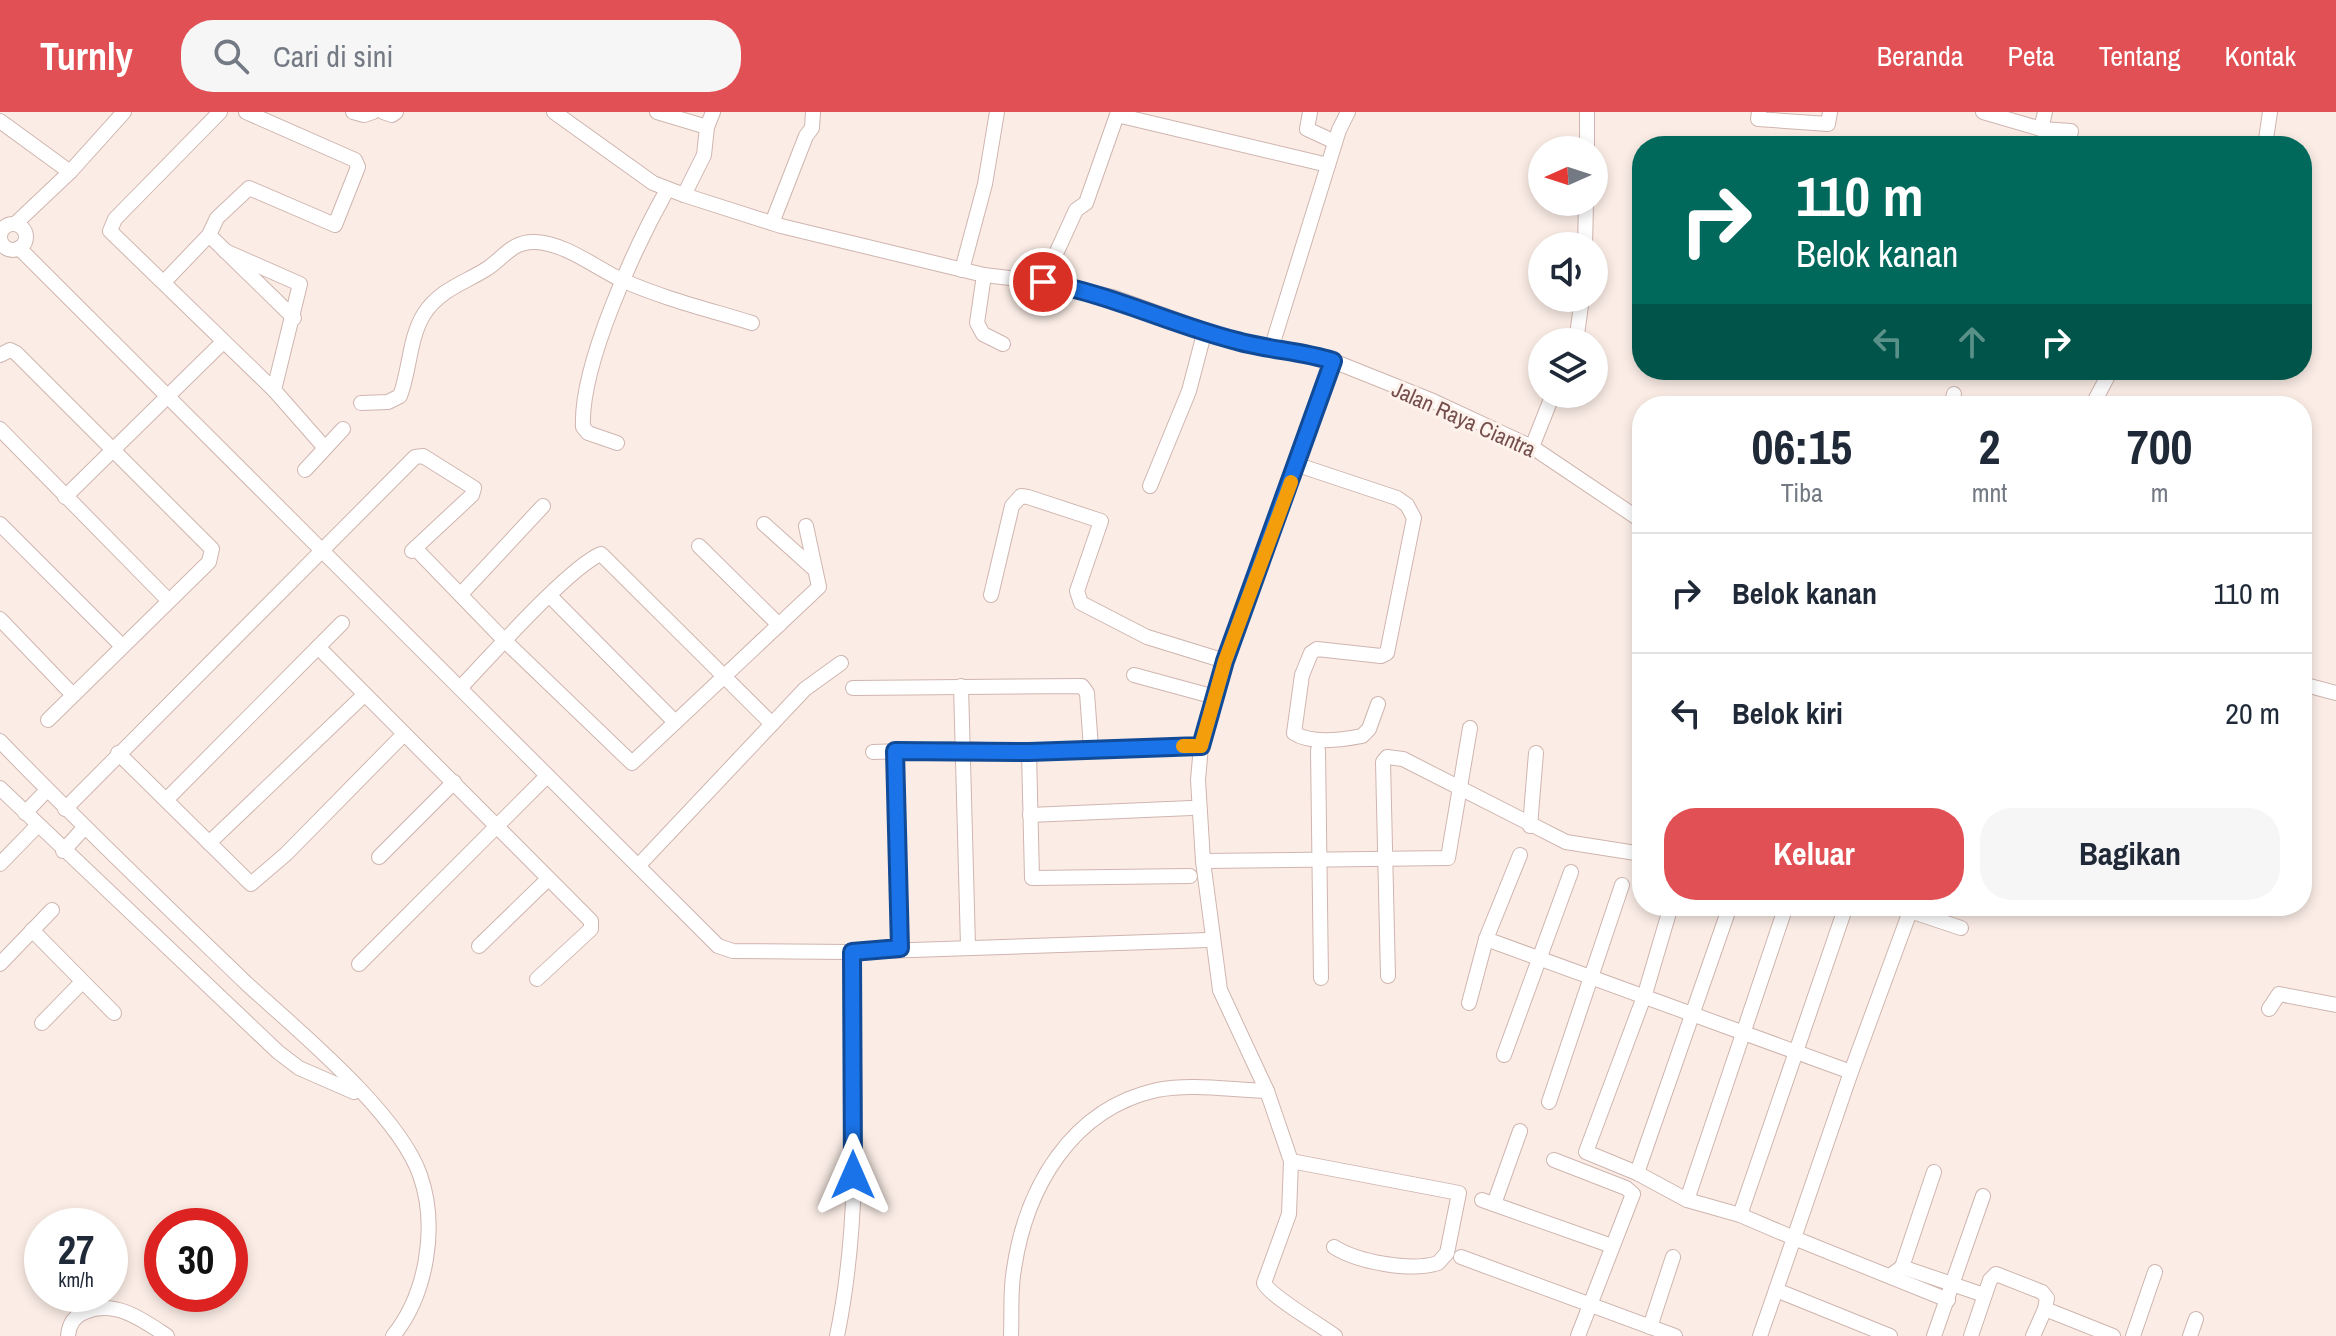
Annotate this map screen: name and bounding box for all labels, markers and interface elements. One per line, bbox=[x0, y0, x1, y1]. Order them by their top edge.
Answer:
search box bbox=[181, 20, 741, 92]
text: Turnly bbox=[40, 31, 133, 82]
icon: search bbox=[209, 34, 253, 78]
text: Cari di sini bbox=[273, 36, 393, 76]
text: Beranda bbox=[1877, 37, 1964, 75]
text: Peta bbox=[2008, 37, 2055, 75]
text: Tentang bbox=[2099, 37, 2181, 75]
text: Kontak bbox=[2225, 37, 2296, 75]
north arrow bbox=[1528, 136, 1608, 216]
map controls bbox=[1528, 136, 1608, 408]
text: 110 m bbox=[1796, 158, 1924, 233]
icon: right bbox=[1664, 168, 1768, 272]
text: Belok kanan bbox=[1796, 230, 1958, 278]
button: sound bbox=[1528, 232, 1608, 312]
pin bbox=[1009, 248, 1077, 316]
icon: arrive bbox=[1021, 260, 1065, 304]
icon: left bbox=[1866, 320, 1910, 364]
icon: ahead bbox=[1950, 320, 1994, 364]
icon: right bbox=[2034, 320, 2078, 364]
button: layers bbox=[1528, 328, 1608, 408]
street label: Jalan Raya Ciantra bbox=[1387, 374, 1541, 464]
text: 06:15 bbox=[1752, 414, 1852, 479]
text: 2 bbox=[1979, 414, 2000, 479]
text: 700 bbox=[2127, 414, 2192, 479]
text: Tiba bbox=[1781, 475, 1823, 510]
text: mnt bbox=[1972, 475, 2007, 510]
text: m bbox=[2151, 475, 2169, 510]
icon: right bbox=[1664, 571, 1708, 615]
text: Belok kanan bbox=[1732, 573, 1877, 613]
text: 110 m bbox=[2213, 573, 2280, 613]
icon: left bbox=[1664, 691, 1708, 735]
text: Belok kiri bbox=[1732, 693, 1843, 733]
text: 20 m bbox=[2225, 693, 2280, 733]
button: Keluar bbox=[1664, 808, 1964, 900]
button: Bagikan bbox=[1980, 808, 2280, 900]
position arrow bbox=[811, 1133, 895, 1217]
speed limit sign: 30 bbox=[144, 1208, 248, 1312]
text: 27 bbox=[58, 1223, 94, 1276]
text: km/h bbox=[58, 1266, 94, 1293]

